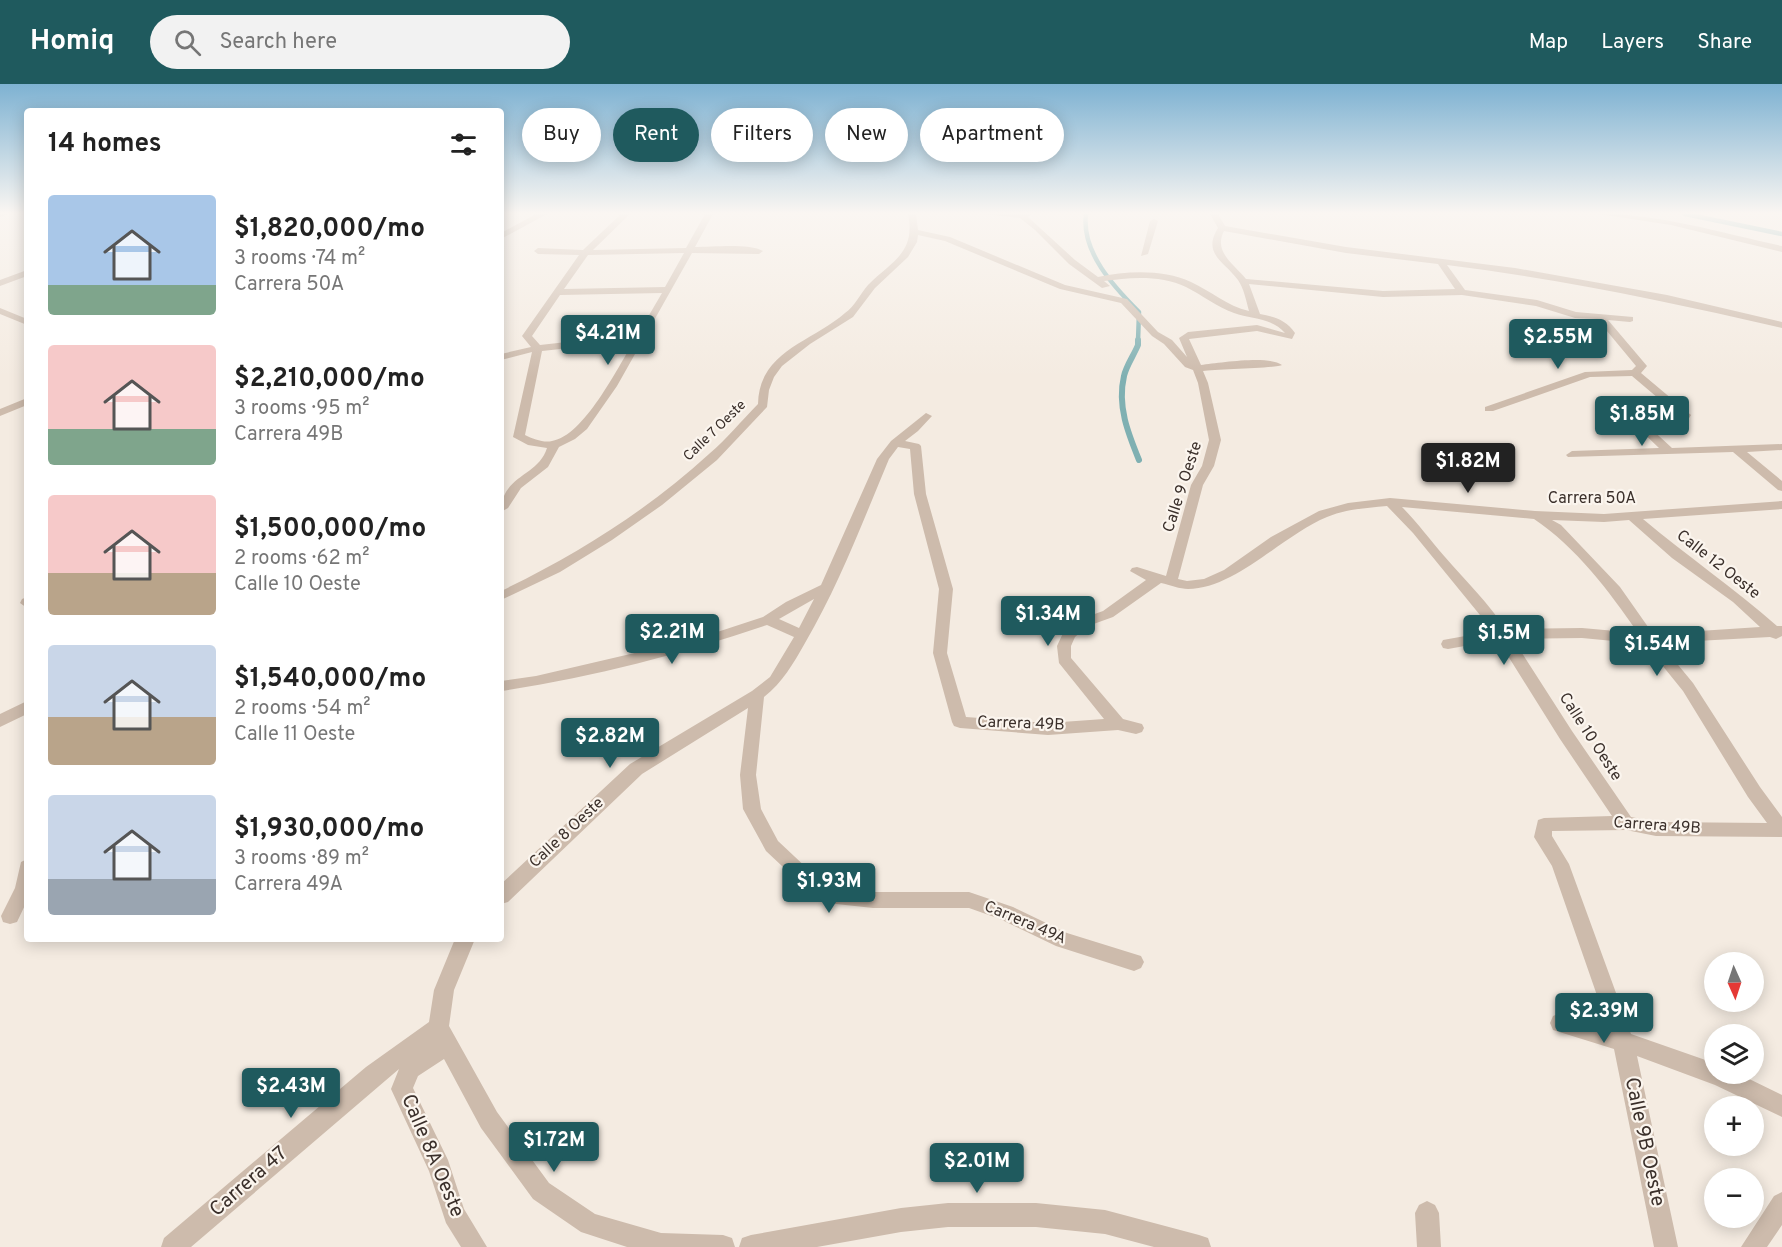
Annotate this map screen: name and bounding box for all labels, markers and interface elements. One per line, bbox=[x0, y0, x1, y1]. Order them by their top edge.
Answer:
search box bbox=[150, 15, 570, 69]
text: Homiq bbox=[30, 24, 114, 60]
icon: search bbox=[171, 26, 204, 59]
text: Search here bbox=[219, 29, 337, 56]
text: Map bbox=[1529, 29, 1568, 56]
text: Layers bbox=[1601, 29, 1664, 56]
text: Share bbox=[1697, 29, 1752, 56]
chip: Buy bbox=[522, 108, 601, 162]
chip: Rent bbox=[613, 108, 699, 162]
chip: Filters bbox=[711, 108, 813, 162]
chip: New bbox=[825, 108, 908, 162]
chip: Apartment bbox=[920, 108, 1064, 162]
text: 14 homes bbox=[48, 128, 162, 161]
icon: filters bbox=[447, 128, 480, 161]
text: $1,820,000/mo bbox=[234, 213, 425, 246]
icon: home bbox=[96, 219, 168, 291]
text: 3 rooms · 74 m² bbox=[234, 246, 365, 272]
text: Carrera 50A bbox=[234, 272, 344, 298]
pin: $4.21M bbox=[559, 315, 657, 366]
pin: $2.55M bbox=[1509, 319, 1607, 370]
text: $4.21M bbox=[575, 321, 641, 347]
text: $2.55M bbox=[1523, 325, 1593, 351]
text: $2,210,000/mo bbox=[234, 363, 425, 396]
icon: home bbox=[96, 369, 168, 441]
text: 3 rooms · 95 m² bbox=[234, 396, 370, 422]
pin: $1.85M bbox=[1593, 396, 1691, 447]
street label: Calle 7 Oeste bbox=[680, 397, 750, 465]
text: $1.85M bbox=[1609, 402, 1675, 428]
text: Carrera 49B bbox=[234, 422, 343, 448]
street label: Calle 9 Oeste bbox=[1159, 439, 1207, 535]
pin: $1.82M bbox=[1419, 443, 1517, 494]
text: $1.82M bbox=[1435, 449, 1501, 475]
street label: Carrera 50A bbox=[1548, 489, 1636, 509]
text: $1,500,000/mo bbox=[234, 513, 426, 546]
icon: home bbox=[96, 519, 168, 591]
street label: Calle 12 Oeste bbox=[1672, 526, 1764, 604]
text: 2 rooms · 62 m² bbox=[234, 546, 370, 572]
text: Calle 10 Oeste bbox=[234, 572, 361, 598]
pin: $1.34M bbox=[999, 596, 1097, 647]
text: $1.34M bbox=[1015, 602, 1081, 628]
pin: $2.21M bbox=[623, 614, 721, 665]
pin: $1.5M bbox=[1462, 615, 1546, 666]
text: $2.21M bbox=[639, 620, 705, 646]
text: $1.5M bbox=[1477, 621, 1531, 647]
pin: $1.54M bbox=[1608, 626, 1706, 677]
text: $1.54M bbox=[1624, 632, 1690, 658]
text: $1,540,000/mo bbox=[234, 663, 426, 696]
icon: home bbox=[96, 669, 168, 741]
street label: Calle 10 Oeste bbox=[1554, 689, 1626, 785]
text: 2 rooms · 54 m² bbox=[234, 696, 371, 722]
street label: Carrera 49B bbox=[977, 712, 1065, 736]
pin: $2.82M bbox=[561, 718, 659, 769]
text: Calle 11 Oeste bbox=[234, 722, 355, 748]
text: $2.82M bbox=[575, 724, 645, 750]
street label: Calle 8 Oeste bbox=[525, 793, 609, 873]
text: $1,930,000/mo bbox=[234, 813, 424, 846]
street label: Carrera 49B bbox=[1613, 813, 1701, 839]
icon: home bbox=[96, 819, 168, 891]
text: 3 rooms · 89 m² bbox=[234, 846, 369, 872]
pin: $1.93M bbox=[780, 863, 878, 914]
text: $1.93M bbox=[796, 869, 862, 895]
text: Carrera 49A bbox=[234, 872, 343, 898]
street label: Carrera 49A bbox=[981, 897, 1069, 949]
north arrow bbox=[1704, 952, 1764, 1012]
map controls bbox=[1704, 952, 1764, 1228]
pin: $2.39M bbox=[1555, 993, 1653, 1044]
text: $2.39M bbox=[1569, 999, 1639, 1025]
button: layers bbox=[1704, 1024, 1764, 1084]
pin: $2.43M bbox=[242, 1068, 340, 1119]
text: $2.43M bbox=[256, 1074, 326, 1100]
street label: Calle 9B Oeste bbox=[1618, 1075, 1670, 1209]
street label: Calle 8A Oeste bbox=[394, 1091, 470, 1221]
button: + bbox=[1704, 1096, 1764, 1156]
pin: $1.72M bbox=[505, 1122, 603, 1173]
text: $1.72M bbox=[523, 1128, 585, 1154]
street label: Carrera 47 bbox=[205, 1141, 293, 1223]
pin: $2.01M bbox=[928, 1143, 1026, 1194]
text: $2.01M bbox=[944, 1149, 1010, 1175]
button: − bbox=[1704, 1168, 1764, 1228]

